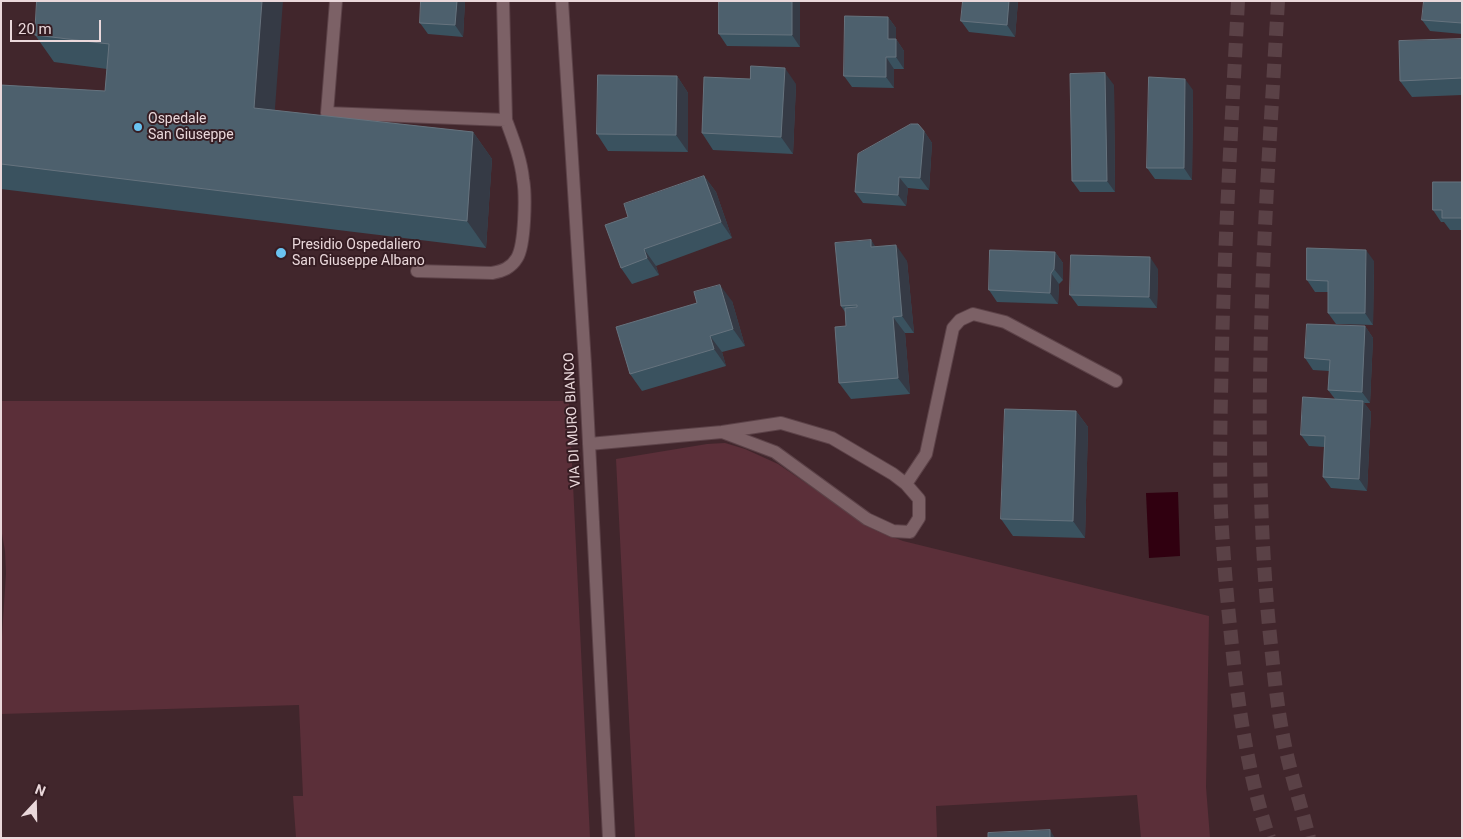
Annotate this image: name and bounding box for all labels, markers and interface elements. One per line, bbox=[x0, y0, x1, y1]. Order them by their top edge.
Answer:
scale bar bbox=[12, 10, 104, 42]
text: 20 m bbox=[18, 20, 52, 38]
place label: Ospedale San Giuseppe bbox=[148, 111, 234, 144]
marker: Ospedale San Giuseppe bbox=[132, 121, 144, 133]
place label: Presidio Ospedaliero San Giuseppe Albano bbox=[292, 237, 425, 270]
marker: Presidio Ospedaliero San Giuseppe Albano bbox=[274, 246, 288, 260]
street label: VIA DI MURO BIANCO bbox=[561, 352, 585, 488]
north arrow bbox=[10, 779, 60, 829]
text: N bbox=[33, 781, 48, 799]

